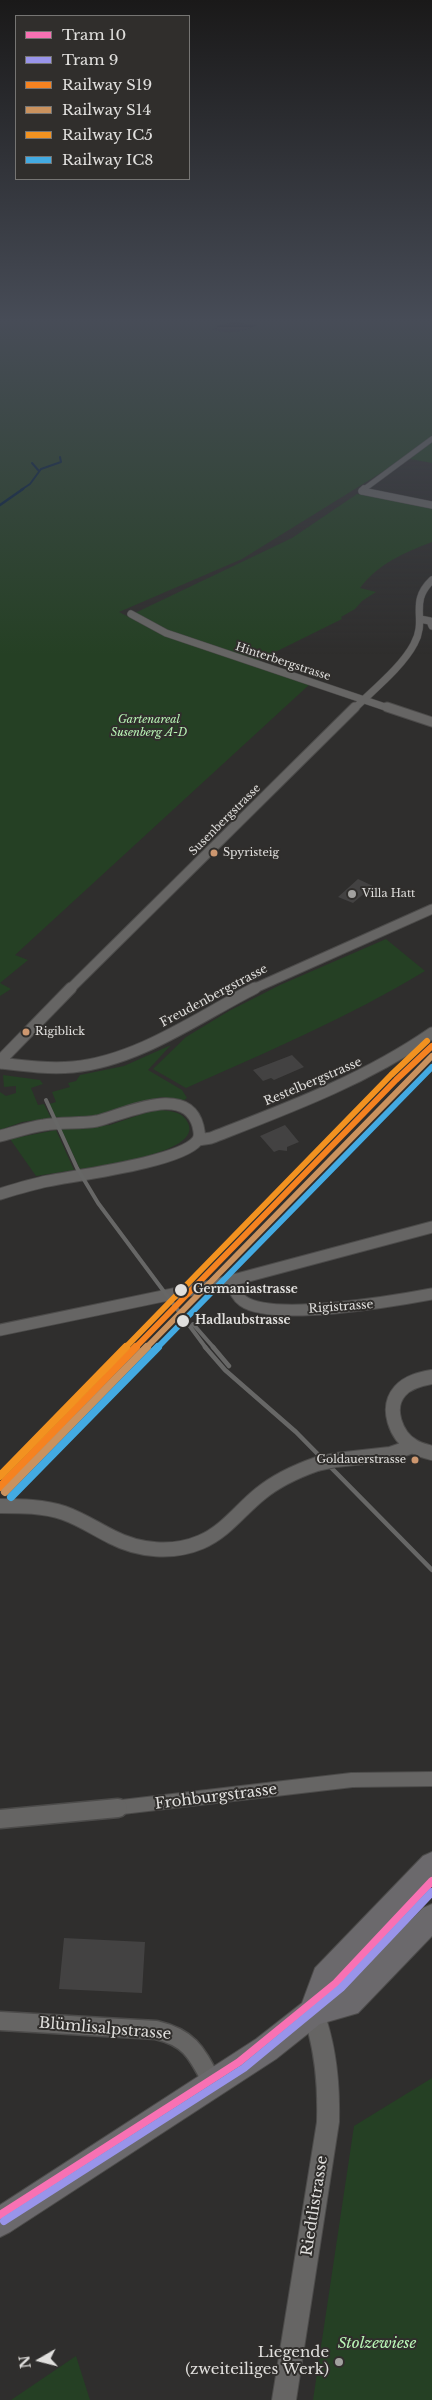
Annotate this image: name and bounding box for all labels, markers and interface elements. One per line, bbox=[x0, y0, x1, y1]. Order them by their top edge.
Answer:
legend bbox=[15, 15, 190, 180]
text: Tram 10 bbox=[62, 25, 126, 44]
text: Tram 9 bbox=[62, 50, 118, 69]
text: Railway S19 bbox=[62, 75, 152, 94]
text: Railway S14 bbox=[62, 100, 151, 119]
text: Railway IC5 bbox=[62, 125, 153, 144]
text: Railway IC8 bbox=[62, 150, 153, 169]
street label: Hinterbergstrasse bbox=[234, 640, 332, 684]
park label: Gartenareal Susenberg A-D bbox=[111, 713, 187, 739]
street label: Susenbergstrasse bbox=[187, 782, 263, 858]
place label: Spyristeig bbox=[223, 846, 279, 860]
marker: Spyristeig bbox=[209, 848, 219, 858]
place label: Villa Hatt bbox=[362, 887, 415, 901]
marker: Villa Hatt bbox=[346, 888, 358, 900]
street label: Freudenbergstrasse bbox=[158, 962, 270, 1030]
place label: Rigiblick bbox=[35, 1025, 85, 1039]
marker: Rigiblick bbox=[21, 1027, 31, 1037]
street label: Restelbergstrasse bbox=[262, 1055, 364, 1109]
marker: Germaniastrasse bbox=[173, 1282, 189, 1298]
place label: Germaniastrasse bbox=[193, 1283, 298, 1297]
street label: Rigistrasse bbox=[308, 1298, 374, 1316]
marker: Hadlaubstrasse bbox=[175, 1313, 191, 1329]
place label: Hadlaubstrasse bbox=[195, 1314, 291, 1328]
place label: Goldauerstrasse bbox=[316, 1453, 406, 1467]
marker: Goldauerstrasse bbox=[410, 1455, 420, 1465]
street label: Frohburgstrasse bbox=[154, 1781, 278, 1813]
street label: Blümlisalpstrasse bbox=[38, 2014, 172, 2044]
street label: Riedtlistrasse bbox=[298, 2154, 332, 2258]
north arrow bbox=[15, 2335, 65, 2385]
park label: Stolzewiese bbox=[338, 2335, 416, 2353]
place label: Liegende (zweiteiliges Werk) bbox=[185, 2344, 329, 2379]
text: N bbox=[15, 2354, 35, 2370]
marker: Liegende (zweiteiliges Werk) bbox=[333, 2356, 345, 2368]

